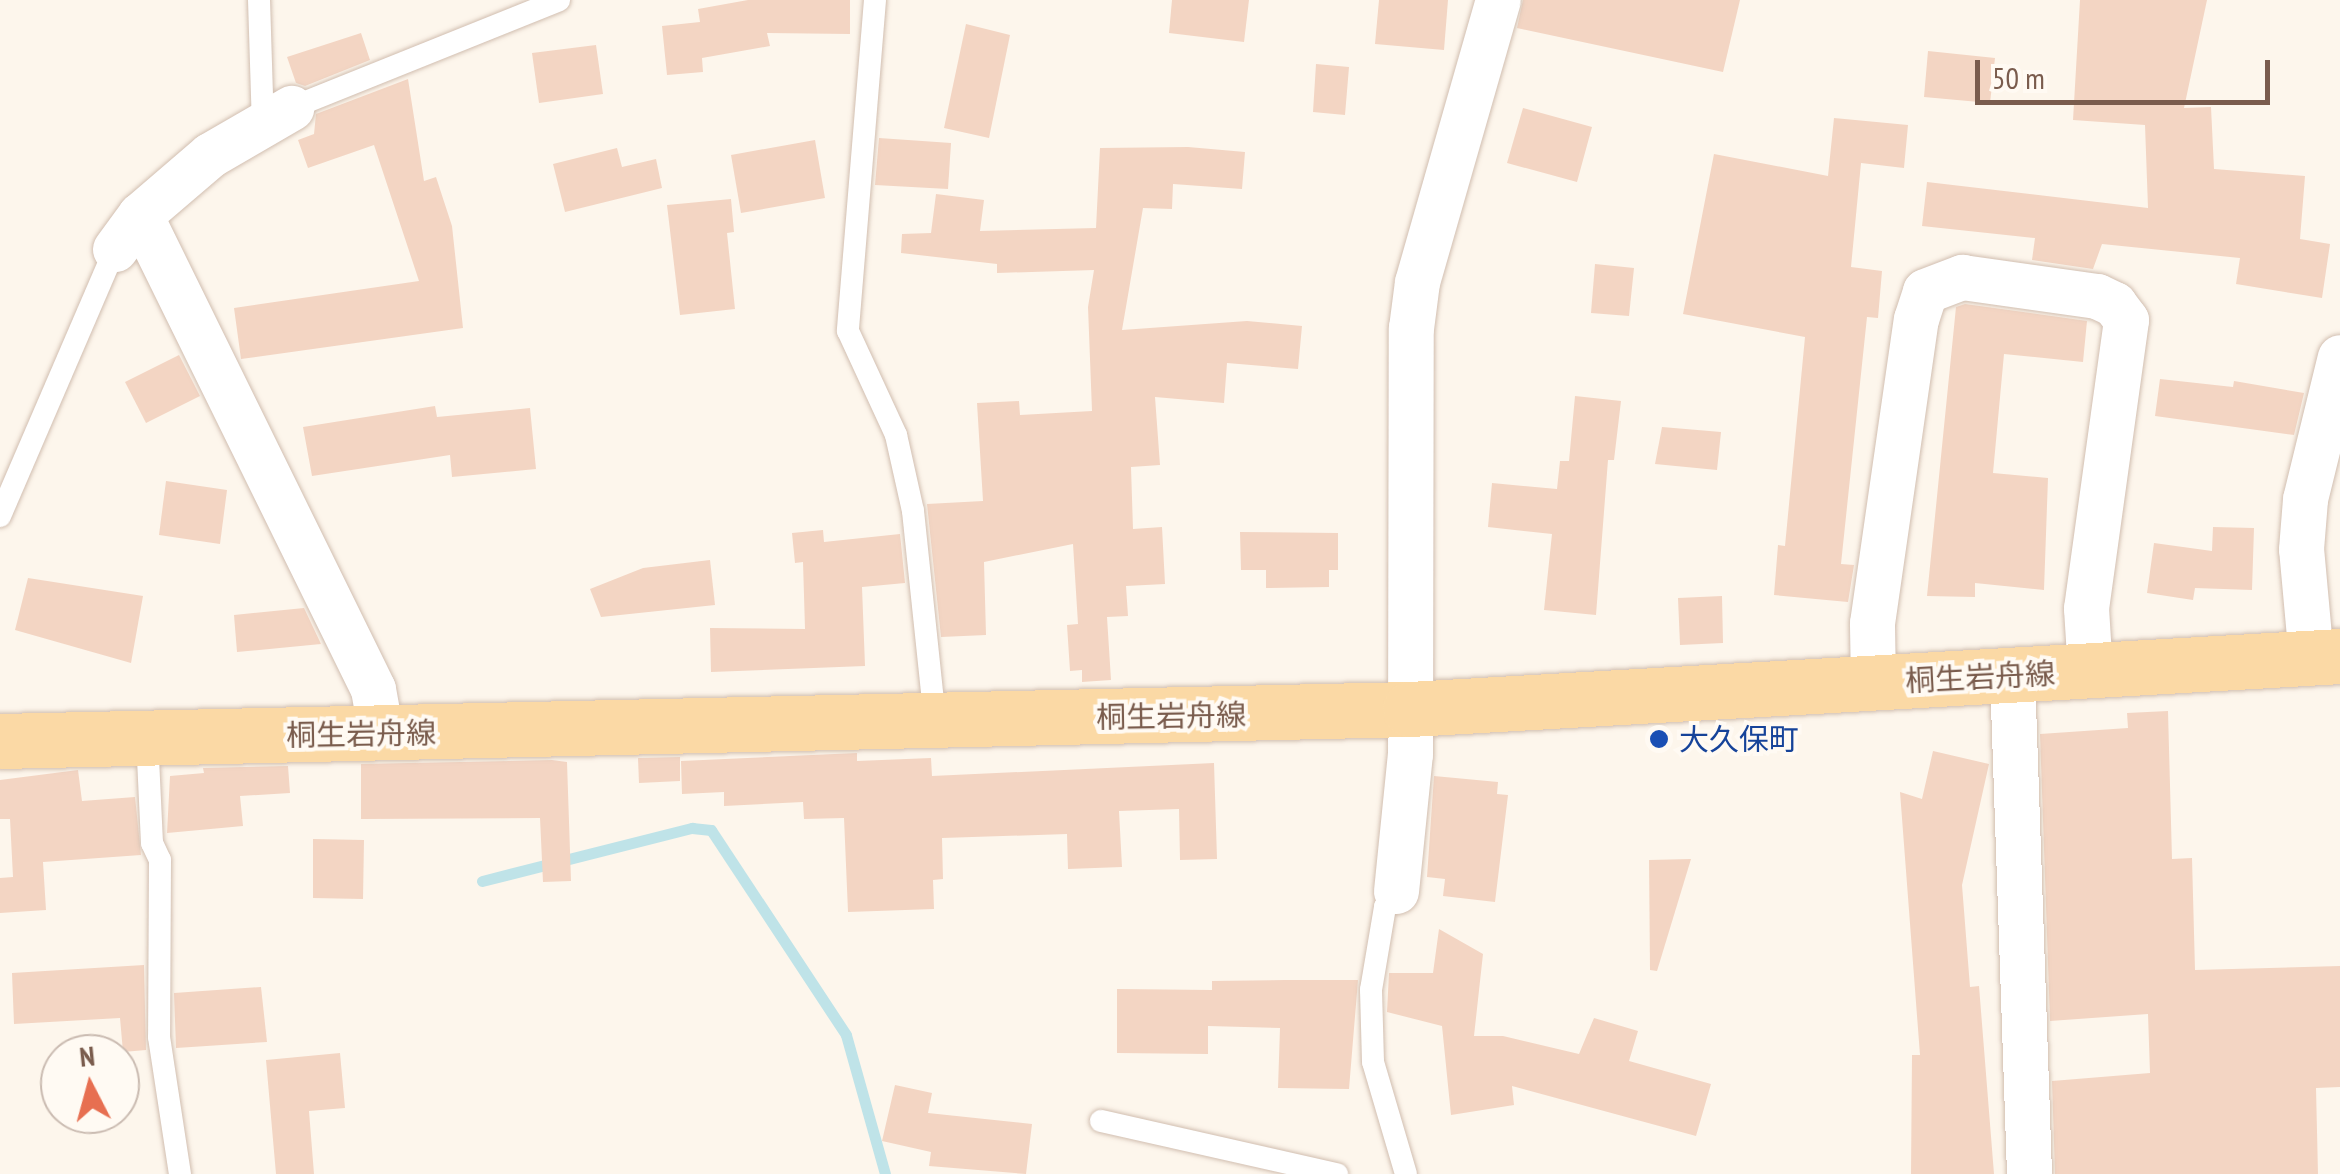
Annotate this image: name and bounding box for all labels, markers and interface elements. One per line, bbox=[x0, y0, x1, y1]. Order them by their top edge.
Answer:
scale bar bbox=[1980, 40, 2275, 102]
text: 50 m bbox=[1992, 58, 2045, 97]
street label: 桐生岩舟線 bbox=[1904, 655, 2056, 699]
street label: 桐生岩舟線 bbox=[1096, 697, 1246, 735]
street label: 桐生岩舟線 bbox=[286, 715, 436, 753]
place label: 大久保町 bbox=[1679, 721, 1799, 757]
marker: 大久保町 bbox=[1648, 728, 1670, 750]
north arrow bbox=[40, 1034, 140, 1134]
text: N bbox=[78, 1036, 96, 1075]

